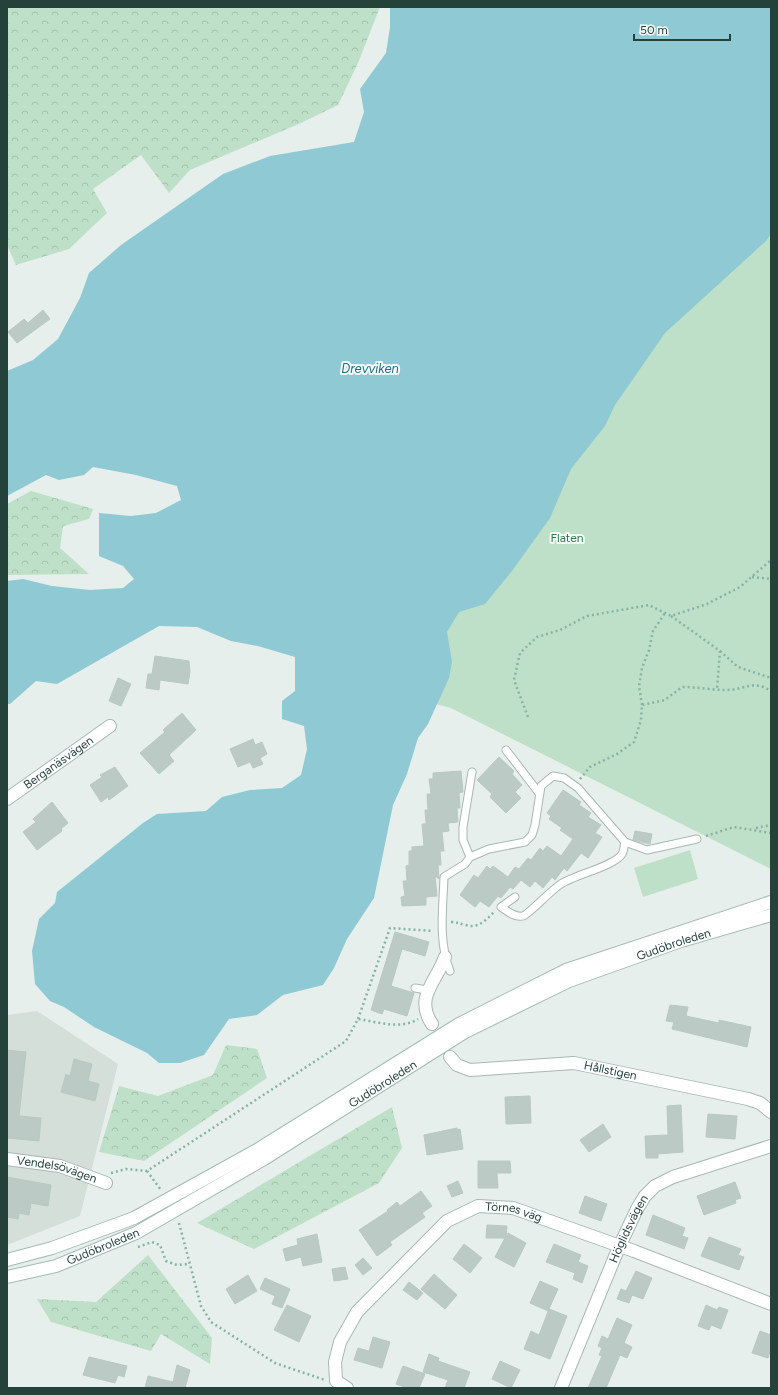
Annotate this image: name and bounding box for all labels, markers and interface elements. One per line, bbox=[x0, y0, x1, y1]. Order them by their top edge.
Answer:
scale bar bbox=[634, 16, 730, 42]
text: 50 m bbox=[640, 23, 668, 37]
water label: Drevviken bbox=[341, 361, 399, 376]
park label: Flaten bbox=[550, 531, 584, 545]
street label: Berganäsvägen bbox=[21, 733, 96, 792]
street label: Gudöbroleden bbox=[635, 926, 713, 963]
street label: Gudöbroleden bbox=[346, 1057, 419, 1111]
street label: Hållstigen bbox=[583, 1058, 638, 1083]
street label: Vendelsövägen bbox=[16, 1153, 99, 1186]
street label: Höglidsvägen bbox=[606, 1192, 651, 1265]
street label: Törnes väg bbox=[485, 1199, 544, 1225]
street label: Gudöbroleden bbox=[64, 1225, 142, 1268]

